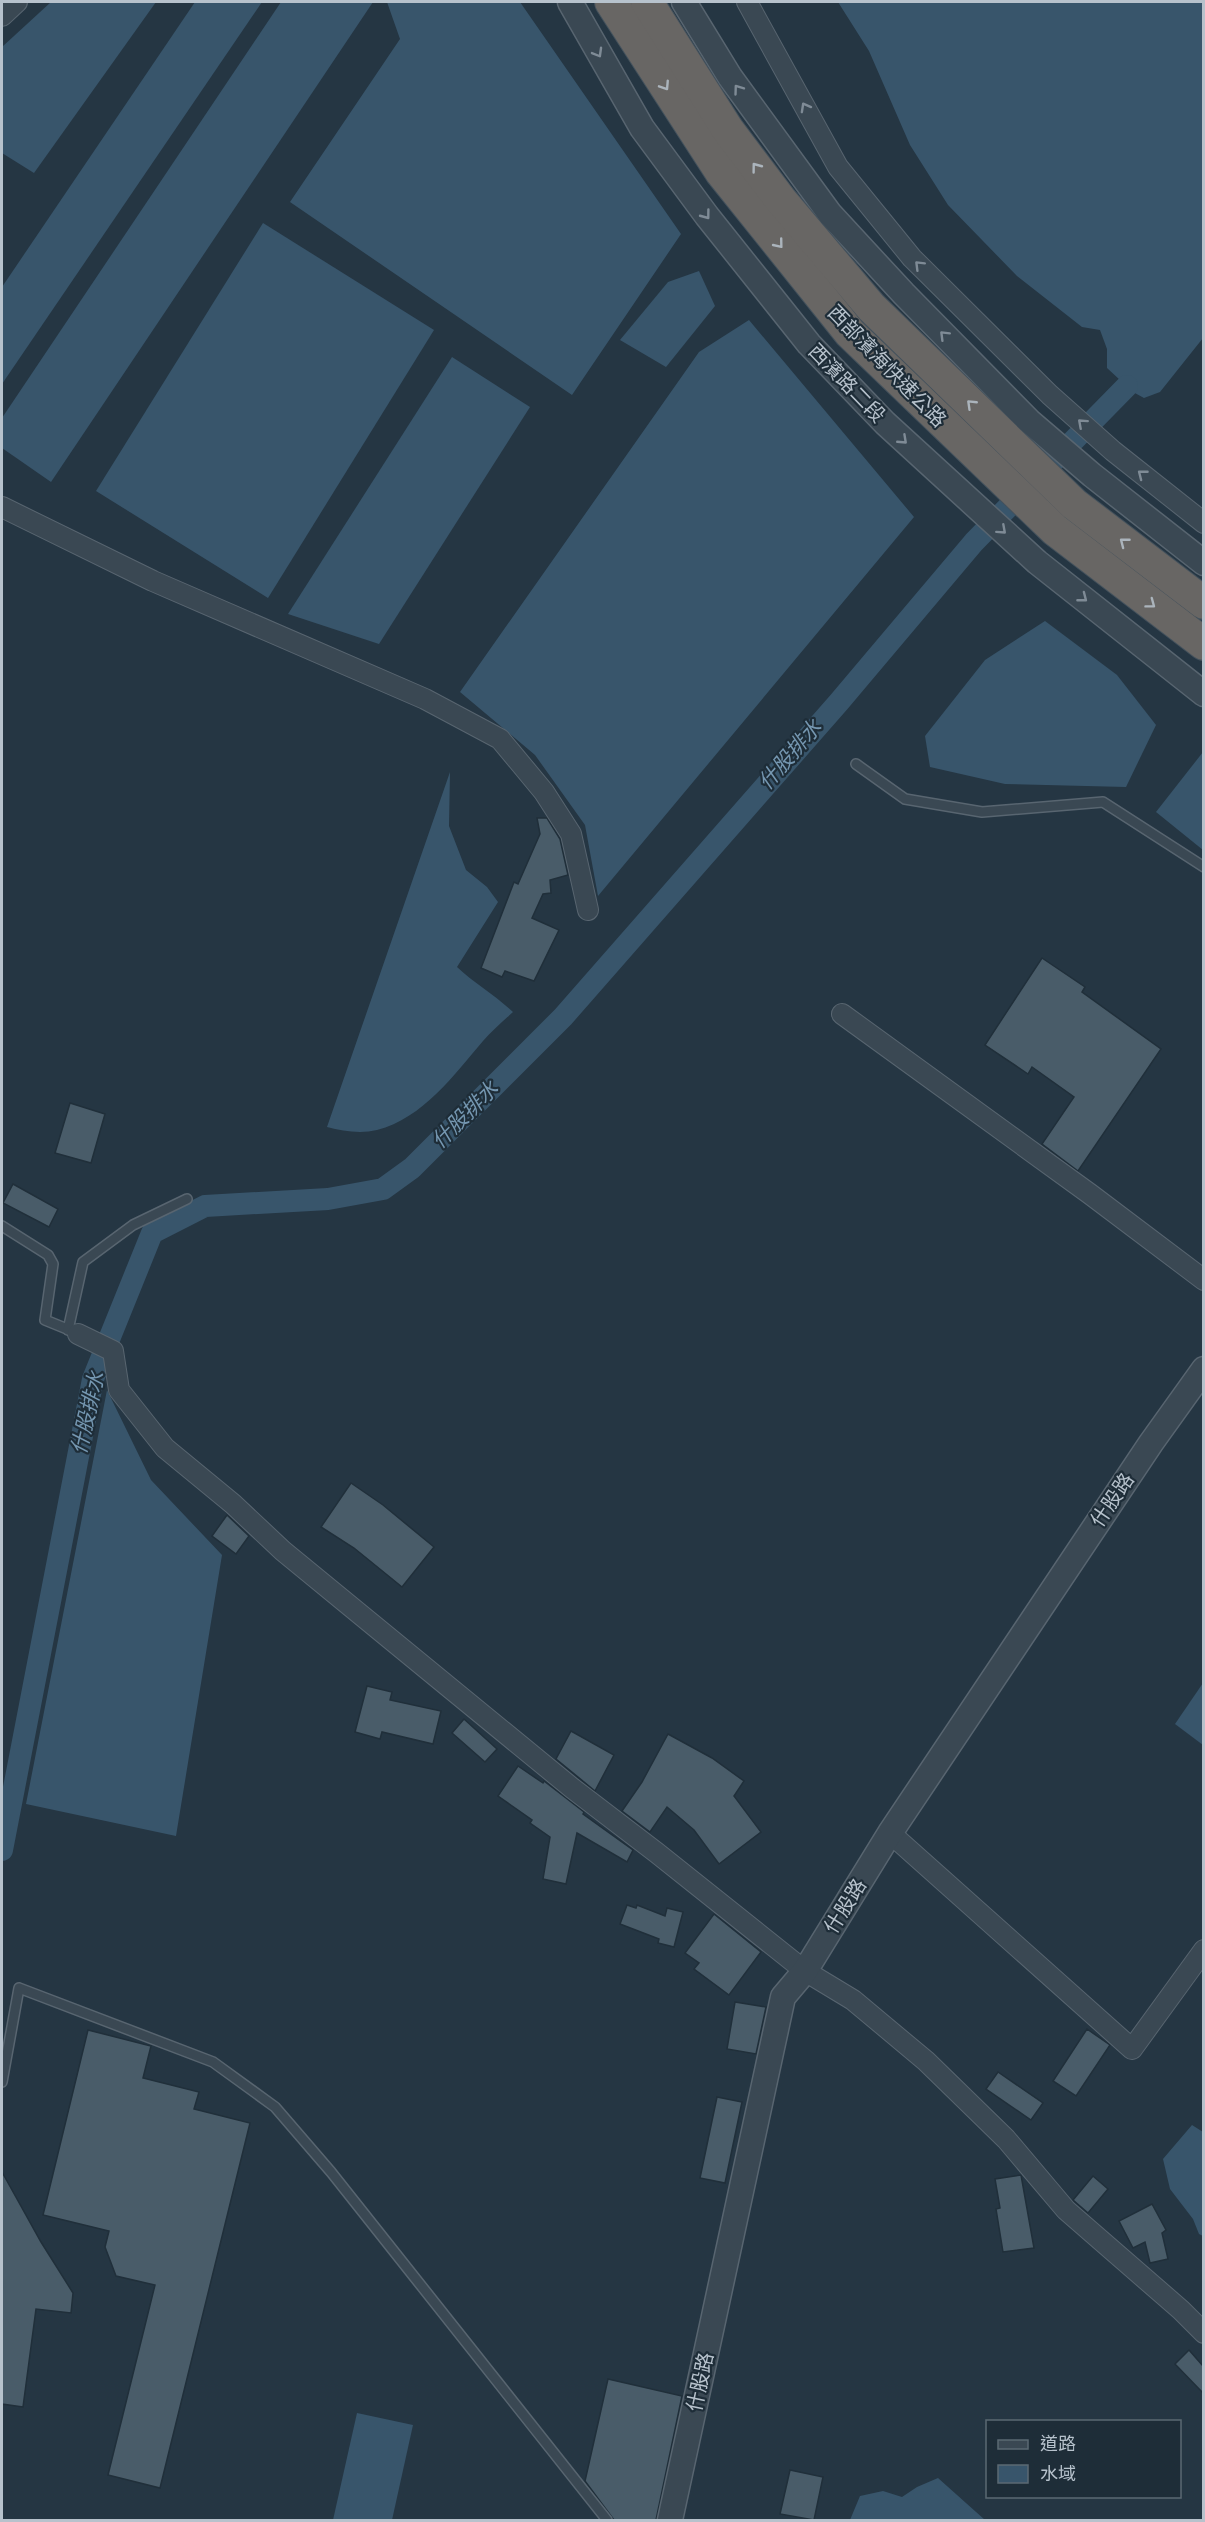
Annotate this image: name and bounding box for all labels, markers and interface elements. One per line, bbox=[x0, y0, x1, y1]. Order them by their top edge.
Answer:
one-way arrow bbox=[591, 47, 602, 57]
one-way arrow bbox=[658, 79, 669, 90]
one-way arrow bbox=[735, 84, 746, 95]
one-way arrow bbox=[801, 103, 812, 113]
one-way arrow bbox=[752, 163, 763, 174]
one-way arrow bbox=[699, 208, 710, 219]
one-way arrow bbox=[771, 237, 782, 248]
one-way arrow bbox=[915, 261, 926, 271]
street label: 西部濱海快速公路 bbox=[822, 299, 953, 433]
one-way arrow bbox=[940, 331, 951, 341]
street label: 西濱路二段 bbox=[803, 337, 892, 428]
one-way arrow bbox=[968, 401, 979, 412]
one-way arrow bbox=[1078, 419, 1088, 430]
one-way arrow bbox=[897, 433, 907, 444]
one-way arrow bbox=[1138, 470, 1149, 481]
one-way arrow bbox=[995, 523, 1006, 534]
one-way arrow bbox=[1120, 539, 1131, 550]
one-way arrow bbox=[1076, 590, 1087, 601]
one-way arrow bbox=[1144, 597, 1155, 608]
water label: 什股排水 bbox=[751, 713, 828, 795]
water label: 什股排水 bbox=[425, 1074, 505, 1154]
water label: 什股排水 bbox=[64, 1368, 110, 1457]
street label: 什股路 bbox=[1084, 1467, 1140, 1532]
street label: 什股路 bbox=[817, 1873, 872, 1938]
street label: 什股路 bbox=[680, 2350, 719, 2414]
legend bbox=[986, 2420, 1181, 2498]
text: 道路 bbox=[1040, 2431, 1076, 2455]
text: 水域 bbox=[1040, 2461, 1076, 2485]

